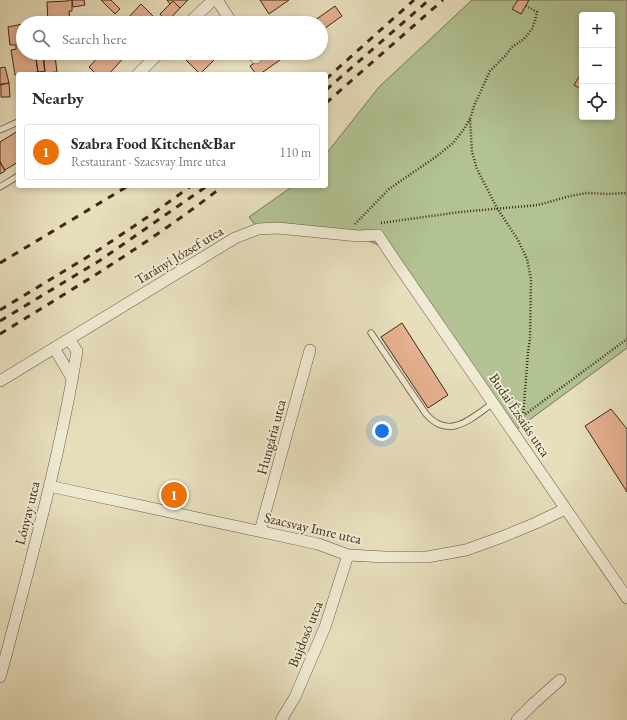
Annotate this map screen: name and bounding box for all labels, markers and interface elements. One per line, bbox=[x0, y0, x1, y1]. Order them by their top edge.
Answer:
map controls bbox=[579, 12, 615, 120]
button: + bbox=[579, 12, 615, 48]
search box bbox=[16, 16, 328, 60]
icon: search bbox=[30, 27, 52, 49]
text: Search here bbox=[62, 29, 127, 48]
button: − bbox=[579, 48, 615, 84]
button: locate bbox=[579, 84, 615, 120]
text: Nearby bbox=[32, 87, 84, 109]
text: Szabra Food Kitchen&Bar bbox=[71, 134, 236, 153]
text: 1 bbox=[43, 144, 49, 161]
text: 110 m bbox=[280, 144, 311, 161]
text: Restaurant · Szacsvay Imre utca bbox=[71, 153, 226, 170]
street label: Tarányi József utca bbox=[132, 221, 227, 288]
street label: Budai Ézsaiás utca bbox=[485, 370, 555, 461]
street label: Hungária utca bbox=[252, 397, 290, 477]
your location bbox=[372, 421, 392, 441]
street label: Lónyay utca bbox=[10, 479, 44, 547]
pin: 1 bbox=[161, 480, 187, 510]
street label: Szacsvay Imre utca bbox=[263, 508, 364, 548]
street label: Bujdosó utca bbox=[284, 598, 327, 670]

